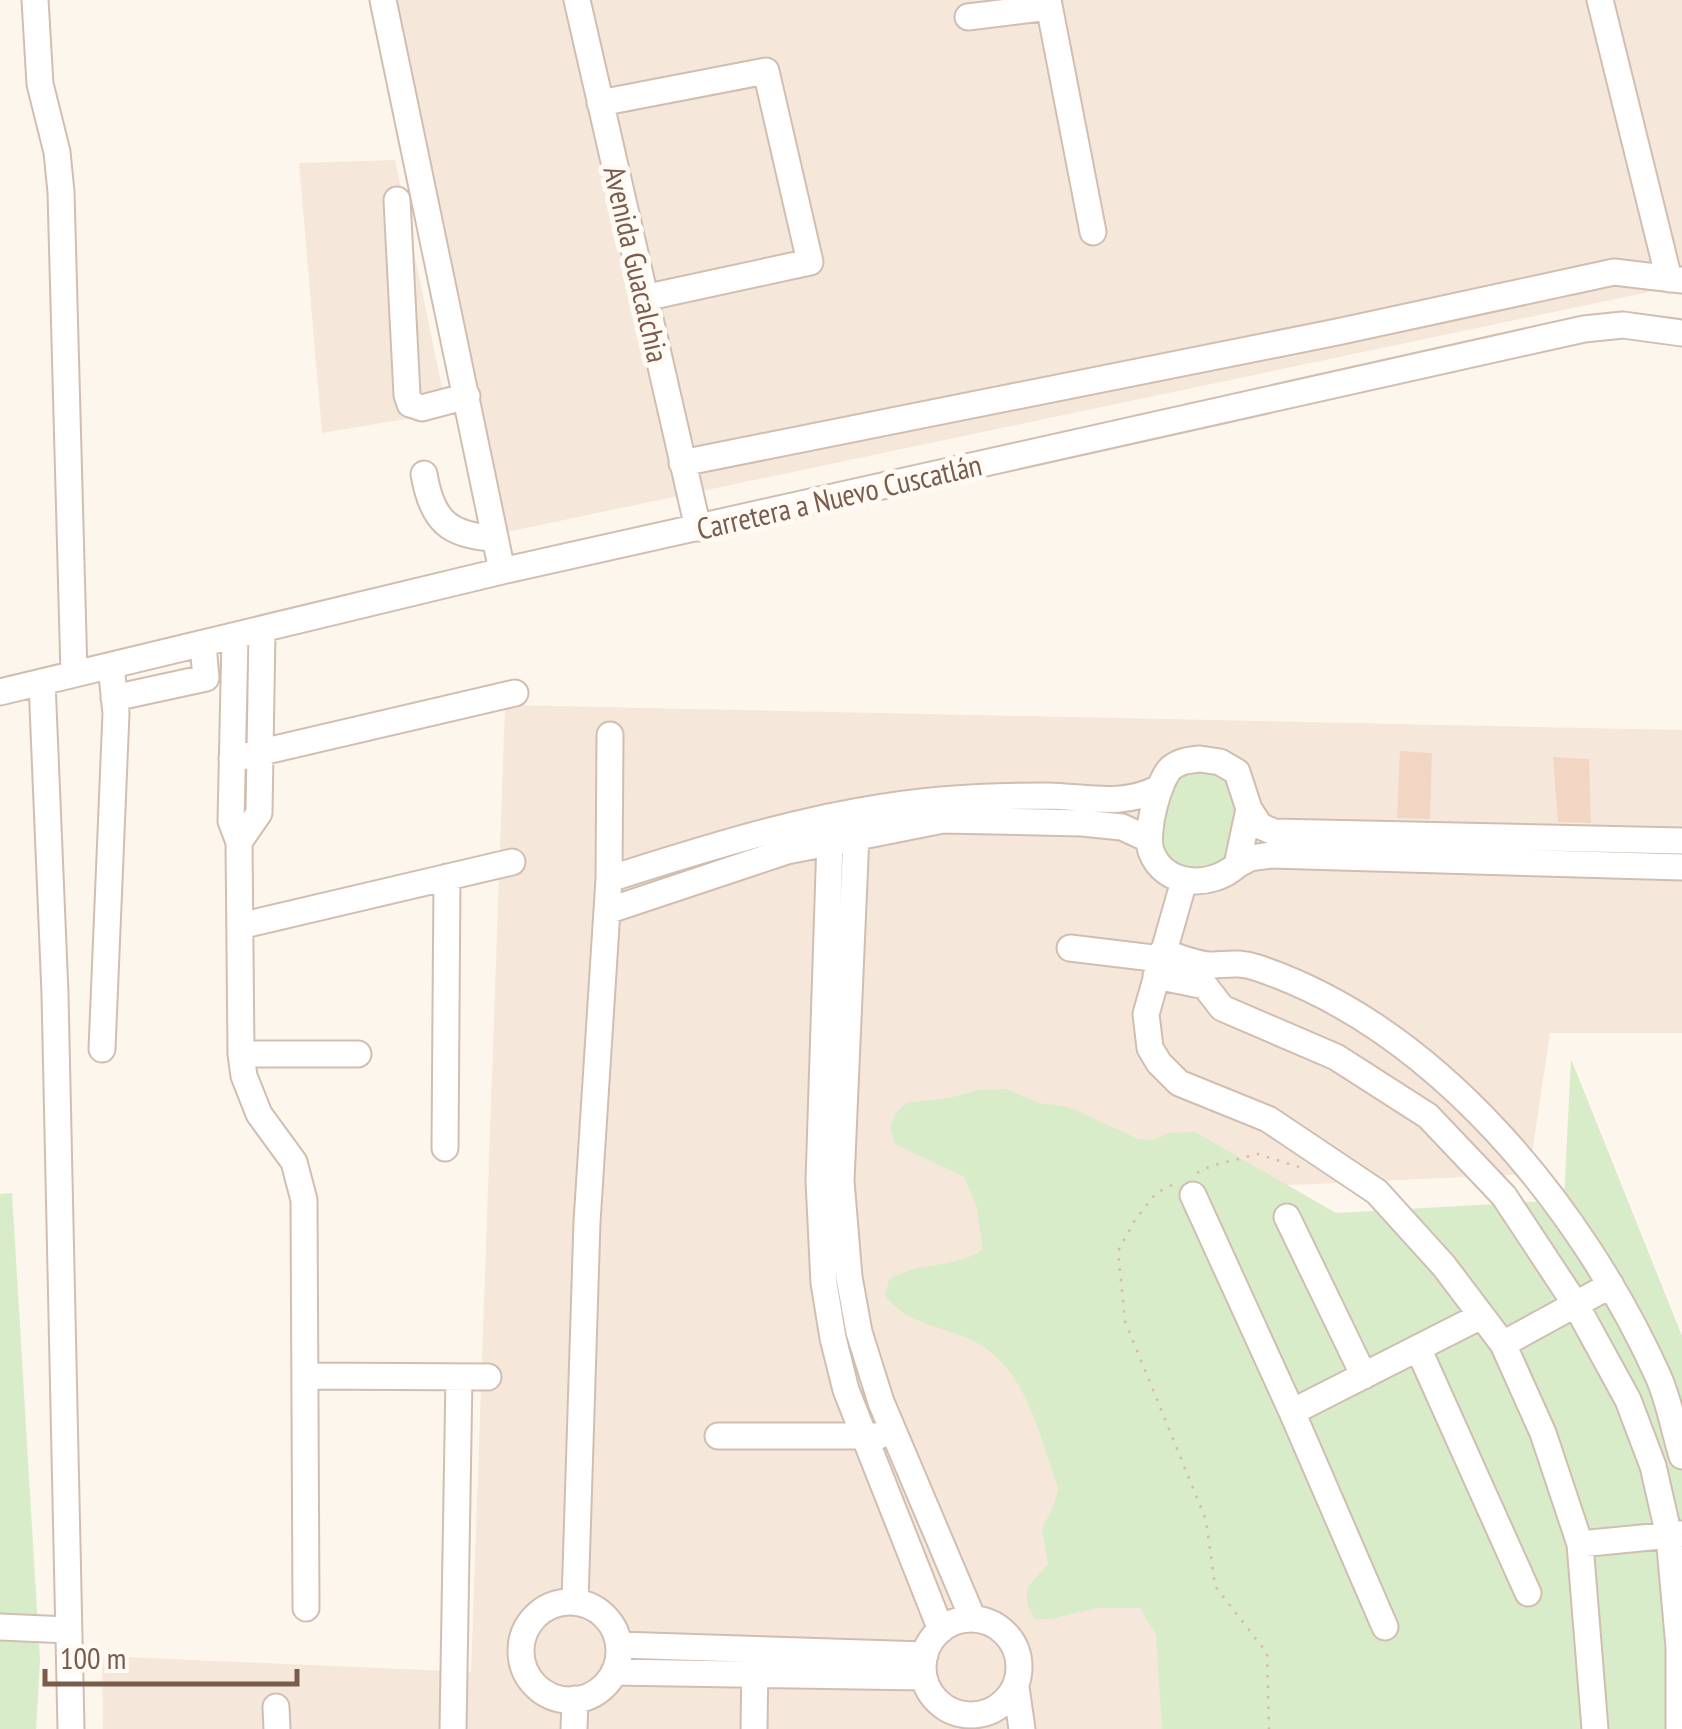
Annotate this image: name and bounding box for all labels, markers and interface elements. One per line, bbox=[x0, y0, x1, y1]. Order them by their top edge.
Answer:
street label: Avenida Guacalchia bbox=[595, 162, 679, 366]
street label: Carretera a Nuevo Cuscatlán bbox=[693, 444, 985, 548]
scale bar bbox=[45, 1624, 298, 1686]
text: 100 m bbox=[60, 1638, 126, 1677]

